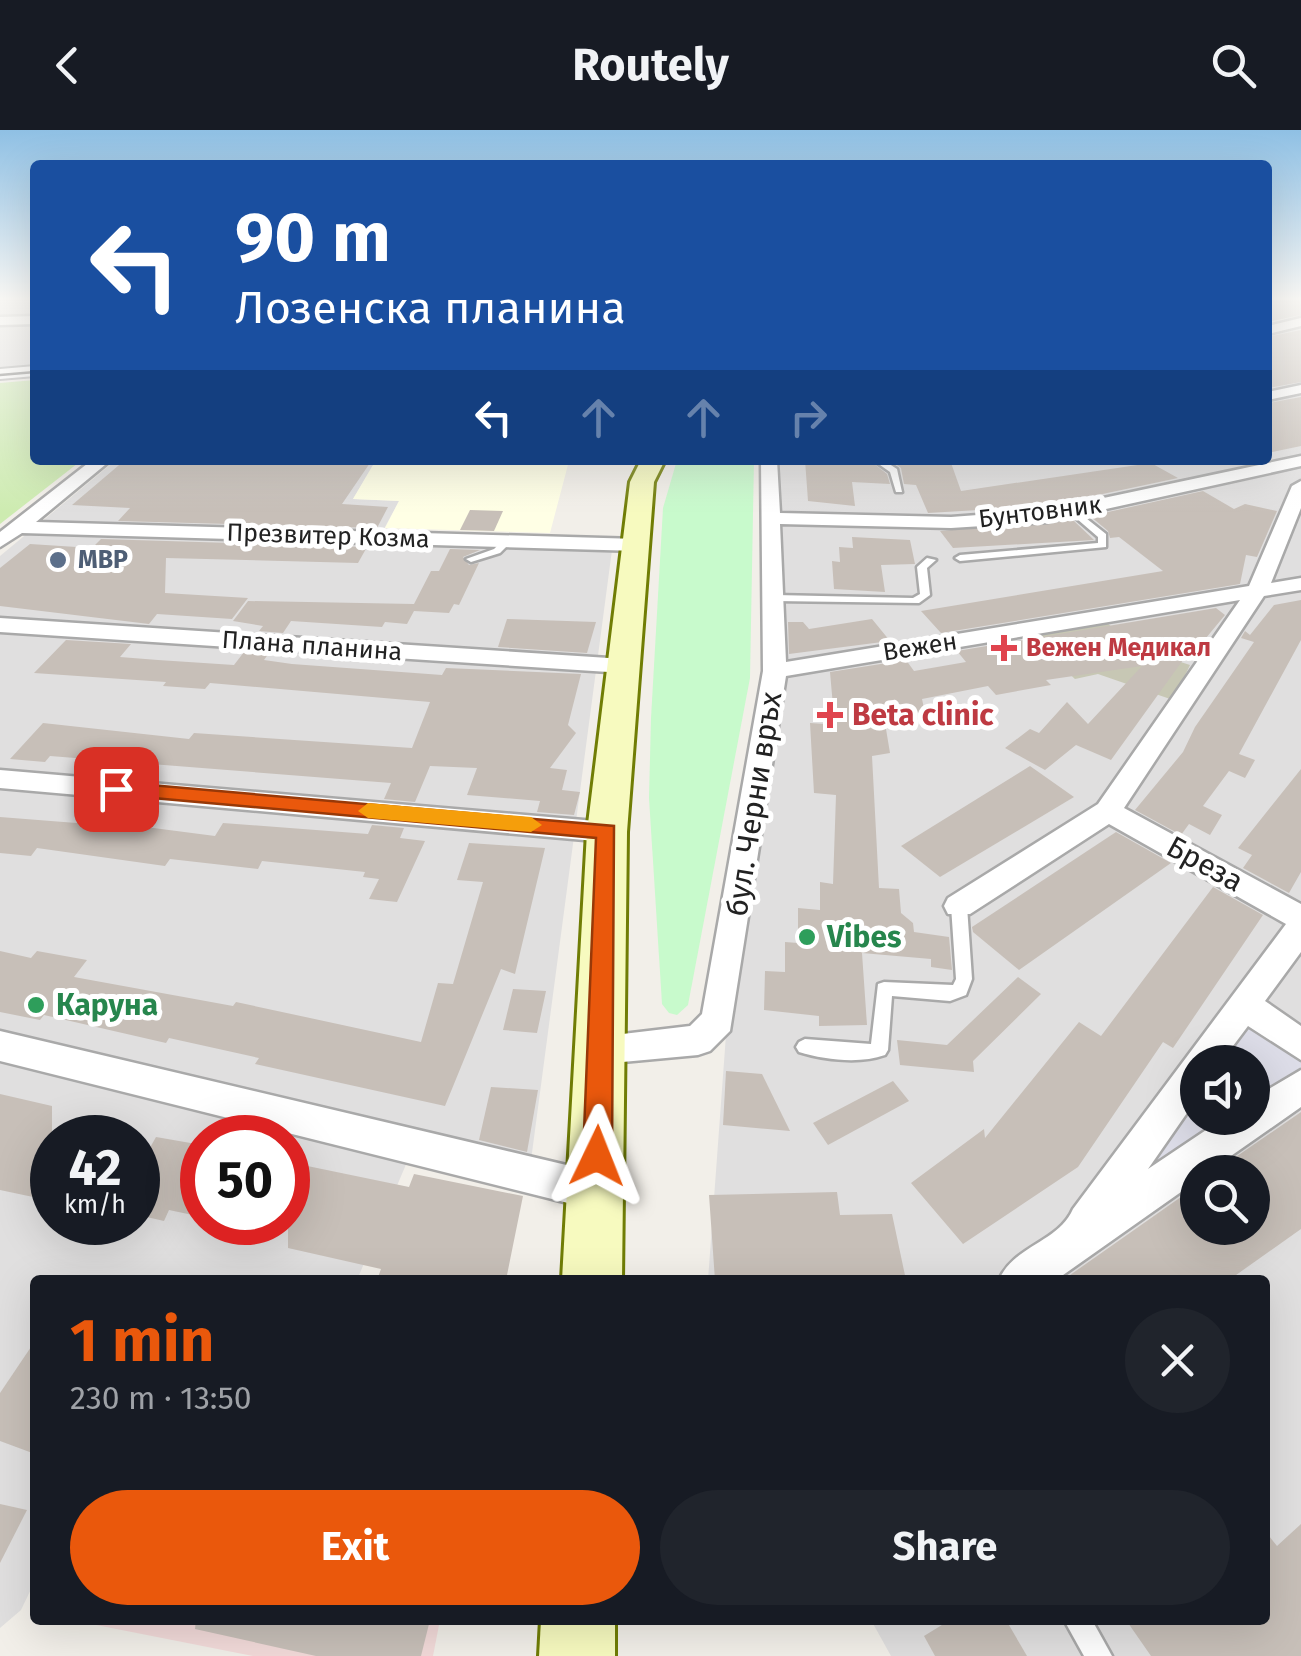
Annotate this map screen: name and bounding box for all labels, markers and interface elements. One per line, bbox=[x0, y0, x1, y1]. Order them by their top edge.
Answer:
icon: back bbox=[40, 38, 95, 93]
text: Routely bbox=[572, 38, 729, 92]
icon: search bbox=[1206, 38, 1261, 93]
text: 90 m bbox=[235, 196, 391, 280]
icon: left bbox=[70, 200, 200, 330]
text: Лозенска планина bbox=[235, 281, 626, 335]
icon: left bbox=[466, 390, 521, 445]
icon: ahead bbox=[571, 390, 626, 445]
icon: ahead bbox=[676, 390, 731, 445]
icon: right bbox=[781, 390, 836, 445]
street label: Бунтовник bbox=[977, 490, 1103, 534]
street label: Презвитер Козма bbox=[226, 517, 430, 555]
place label: МВР bbox=[78, 545, 128, 575]
marker: МВР bbox=[47, 549, 69, 571]
street label: Плана планина bbox=[221, 625, 403, 667]
street label: Вежен bbox=[881, 626, 959, 668]
place label: Вежен Медикал bbox=[1026, 633, 1211, 663]
marker: Вежен Медикал bbox=[991, 635, 1017, 661]
street label: бул. Черни връх bbox=[718, 689, 790, 919]
place label: Beta clinic bbox=[852, 697, 994, 733]
marker: Beta clinic bbox=[817, 702, 843, 728]
pin bbox=[74, 747, 159, 832]
icon: arrive bbox=[89, 762, 144, 817]
street label: Бреза bbox=[1160, 828, 1250, 900]
place label: Vibes bbox=[826, 919, 902, 955]
marker: Vibes bbox=[796, 926, 818, 948]
place label: Каруна bbox=[56, 987, 158, 1023]
marker: Каруна bbox=[25, 994, 47, 1016]
map controls bbox=[1180, 1045, 1270, 1245]
button: sound bbox=[1180, 1045, 1270, 1135]
position arrow bbox=[545, 1104, 649, 1208]
speed limit sign: 50 bbox=[180, 1115, 310, 1245]
text: 42 bbox=[68, 1138, 122, 1198]
button: search bbox=[1180, 1155, 1270, 1245]
text: km/h bbox=[64, 1190, 126, 1220]
text: 1 min bbox=[70, 1305, 214, 1377]
button: close bbox=[1125, 1308, 1230, 1413]
text: 230 m · 13:50 bbox=[70, 1379, 252, 1417]
button: Exit bbox=[70, 1490, 640, 1605]
button: Share bbox=[660, 1490, 1230, 1605]

